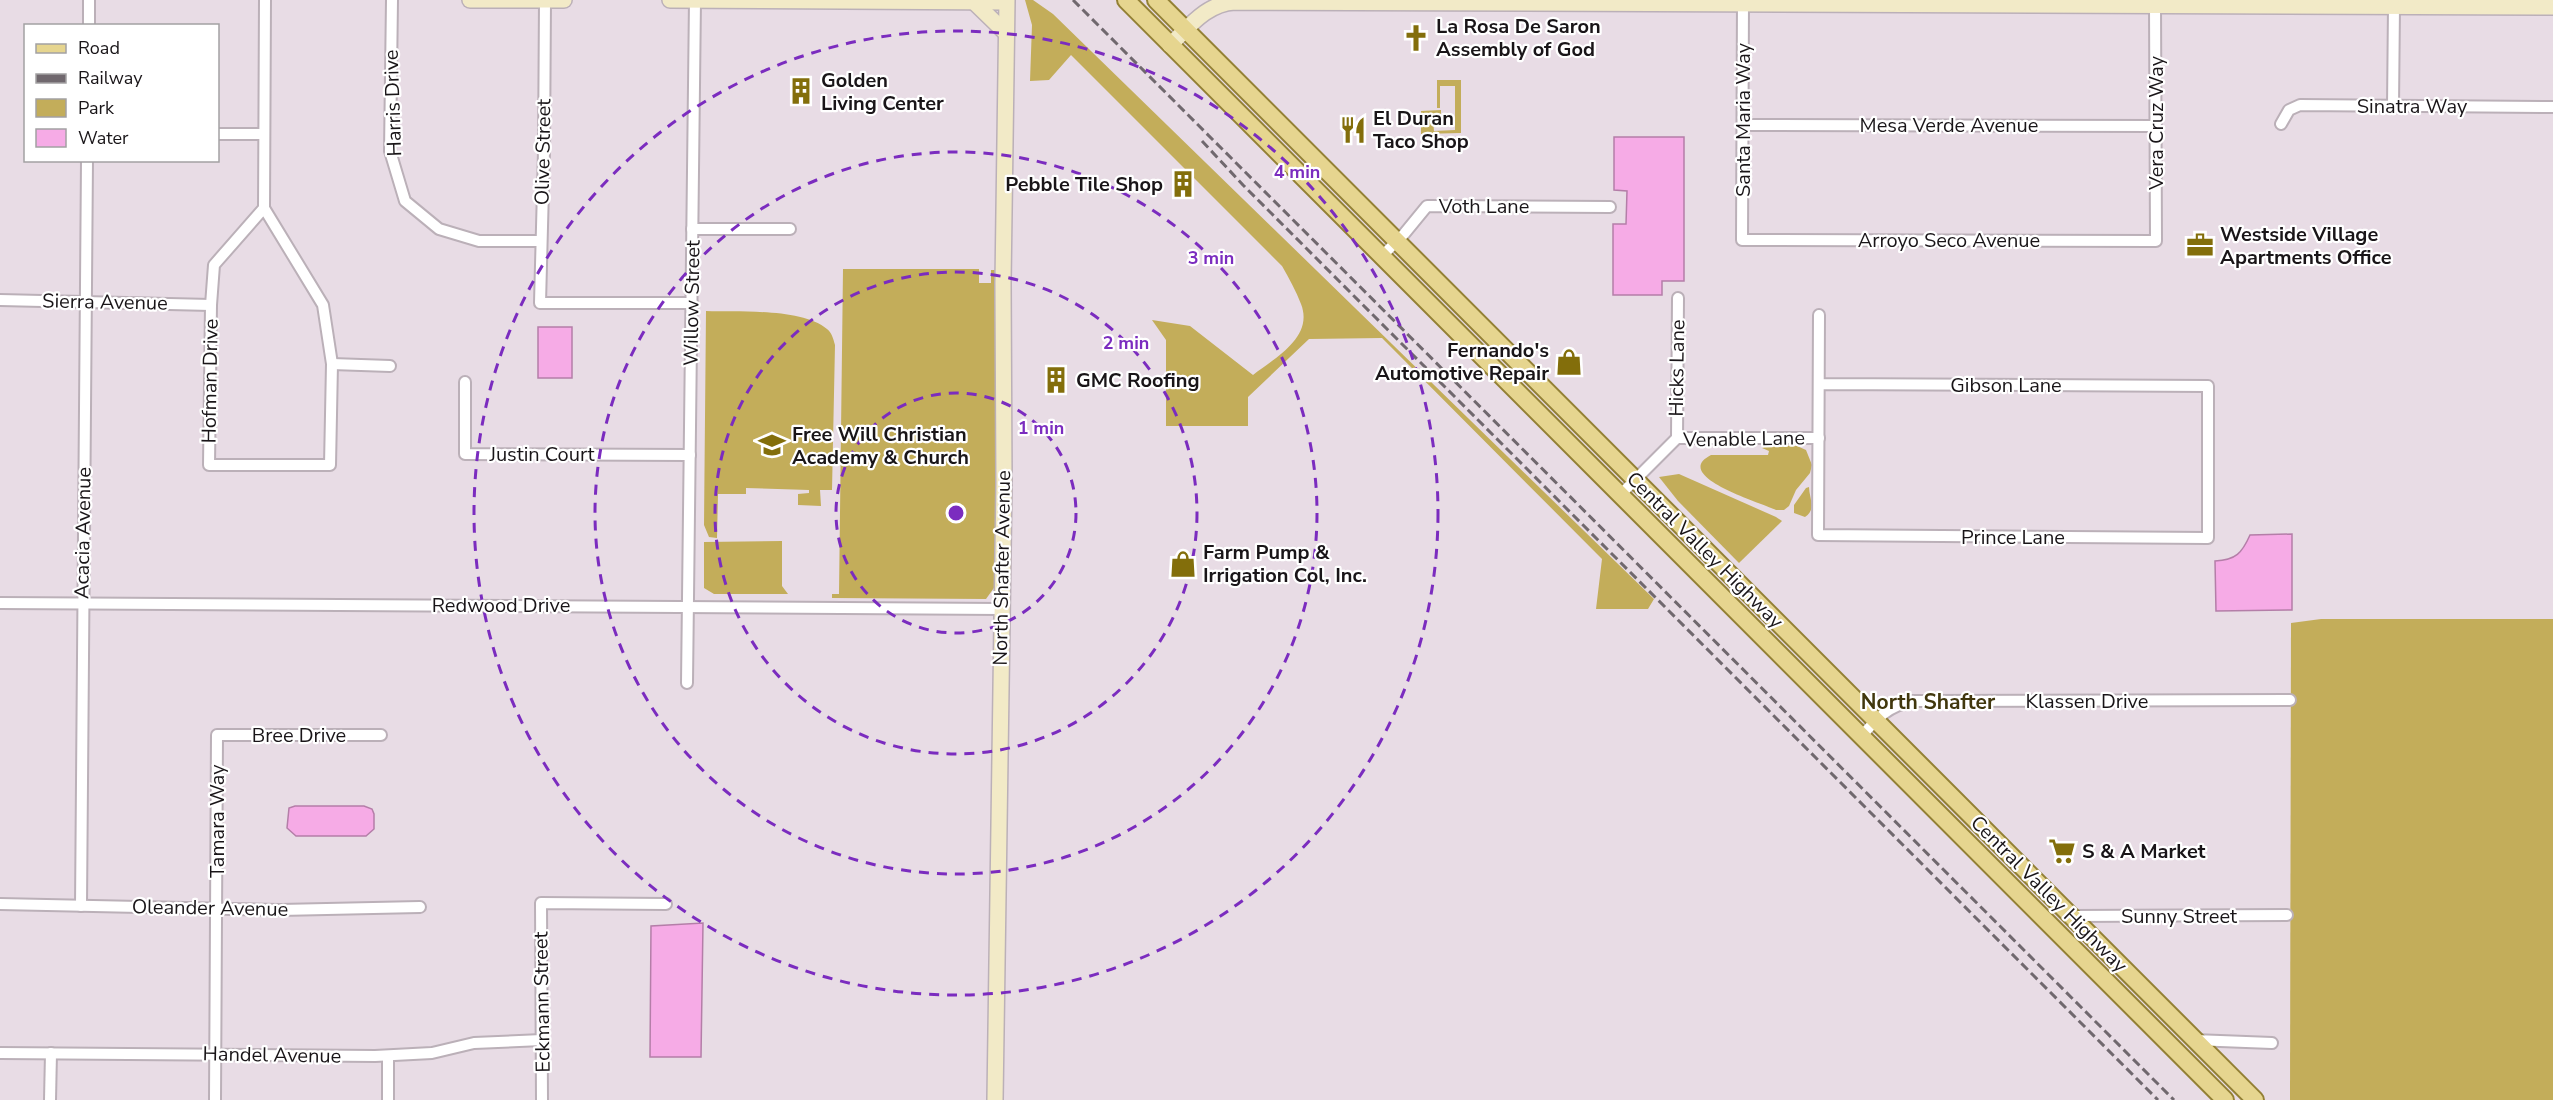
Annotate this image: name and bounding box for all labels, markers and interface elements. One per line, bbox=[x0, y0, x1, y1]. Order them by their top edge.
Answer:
place label: La Rosa De Saron Assembly of God bbox=[1436, 13, 1601, 63]
church icon: La Rosa De Saron Assembly of God bbox=[1401, 23, 1431, 53]
legend bbox=[24, 24, 219, 162]
text: Road bbox=[78, 36, 120, 60]
street label: Santa Maria Way bbox=[1730, 42, 1757, 197]
street label: Harris Drive bbox=[378, 49, 408, 157]
street label: Vera Cruz Way bbox=[2143, 55, 2170, 191]
text: Railway bbox=[78, 66, 143, 90]
place label: Golden Living Center bbox=[821, 67, 944, 117]
building icon: Golden Living Center bbox=[786, 76, 816, 106]
street label: Sinatra Way bbox=[2357, 93, 2468, 120]
text: Park bbox=[78, 96, 115, 120]
street label: Olive Street bbox=[529, 98, 557, 205]
place label: El Duran Taco Shop bbox=[1373, 105, 1469, 155]
street label: Mesa Verde Avenue bbox=[1860, 112, 2038, 139]
restaurant icon: El Duran Taco Shop bbox=[1338, 115, 1368, 145]
text: Water bbox=[78, 126, 129, 150]
text: 4 min bbox=[1274, 160, 1320, 184]
building icon: Pebble Tile Shop bbox=[1168, 169, 1198, 199]
place label: Pebble Tile Shop bbox=[1005, 171, 1163, 198]
street label: Voth Lane bbox=[1438, 193, 1529, 220]
place label: Westside Village Apartments Office bbox=[2220, 221, 2392, 271]
street label: Arroyo Seco Avenue bbox=[1858, 227, 2040, 254]
office icon: Westside Village Apartments Office bbox=[2185, 230, 2215, 260]
street label: Willow Street bbox=[677, 239, 707, 366]
text: 3 min bbox=[1188, 246, 1234, 270]
street label: Sierra Avenue bbox=[42, 287, 168, 317]
street label: Hofman Drive bbox=[195, 318, 225, 444]
street label: Hicks Lane bbox=[1663, 319, 1691, 417]
text: 2 min bbox=[1103, 331, 1149, 355]
place label: Fernando's Automotive Repair bbox=[1375, 337, 1549, 387]
shop icon: Fernando's Automotive Repair bbox=[1554, 347, 1584, 377]
building icon: GMC Roofing bbox=[1041, 365, 1071, 395]
place label: GMC Roofing bbox=[1076, 367, 1199, 394]
street label: Gibson Lane bbox=[1950, 372, 2062, 399]
text: 1 min bbox=[1018, 416, 1064, 440]
place label: Free Will Christian Academy & Church bbox=[792, 421, 969, 471]
street label: Venable Lane bbox=[1682, 424, 1805, 454]
school or university icon: Free Will Christian Academy & Church bbox=[757, 430, 787, 460]
street label: Justin Court bbox=[488, 441, 596, 468]
street label: Central Valley Highway bbox=[1621, 466, 1790, 635]
street label: Acacia Avenue bbox=[68, 467, 98, 599]
street label: North Shafter Avenue bbox=[987, 470, 1017, 666]
centre of rings bbox=[946, 503, 966, 523]
street label: Prince Lane bbox=[1961, 524, 2065, 551]
place label: Farm Pump & Irrigation Col, Inc. bbox=[1203, 539, 1367, 589]
shop icon: Farm Pump & Irrigation Col, Inc. bbox=[1168, 549, 1198, 579]
street label: Redwood Drive bbox=[432, 592, 570, 619]
district label: North Shafter bbox=[1861, 688, 1996, 716]
street label: Klassen Drive bbox=[2026, 688, 2148, 715]
street label: Bree Drive bbox=[252, 722, 346, 749]
street label: Tamara Way bbox=[204, 764, 231, 878]
street label: Central Valley Highway bbox=[1965, 810, 2134, 979]
supermarket icon: S & A Market bbox=[2047, 836, 2077, 866]
place label: S & A Market bbox=[2082, 838, 2206, 865]
street label: Oleander Avenue bbox=[132, 893, 288, 923]
street label: Sunny Street bbox=[2121, 903, 2238, 930]
street label: Eckmann Street bbox=[527, 930, 557, 1073]
street label: Handel Avenue bbox=[202, 1040, 342, 1070]

